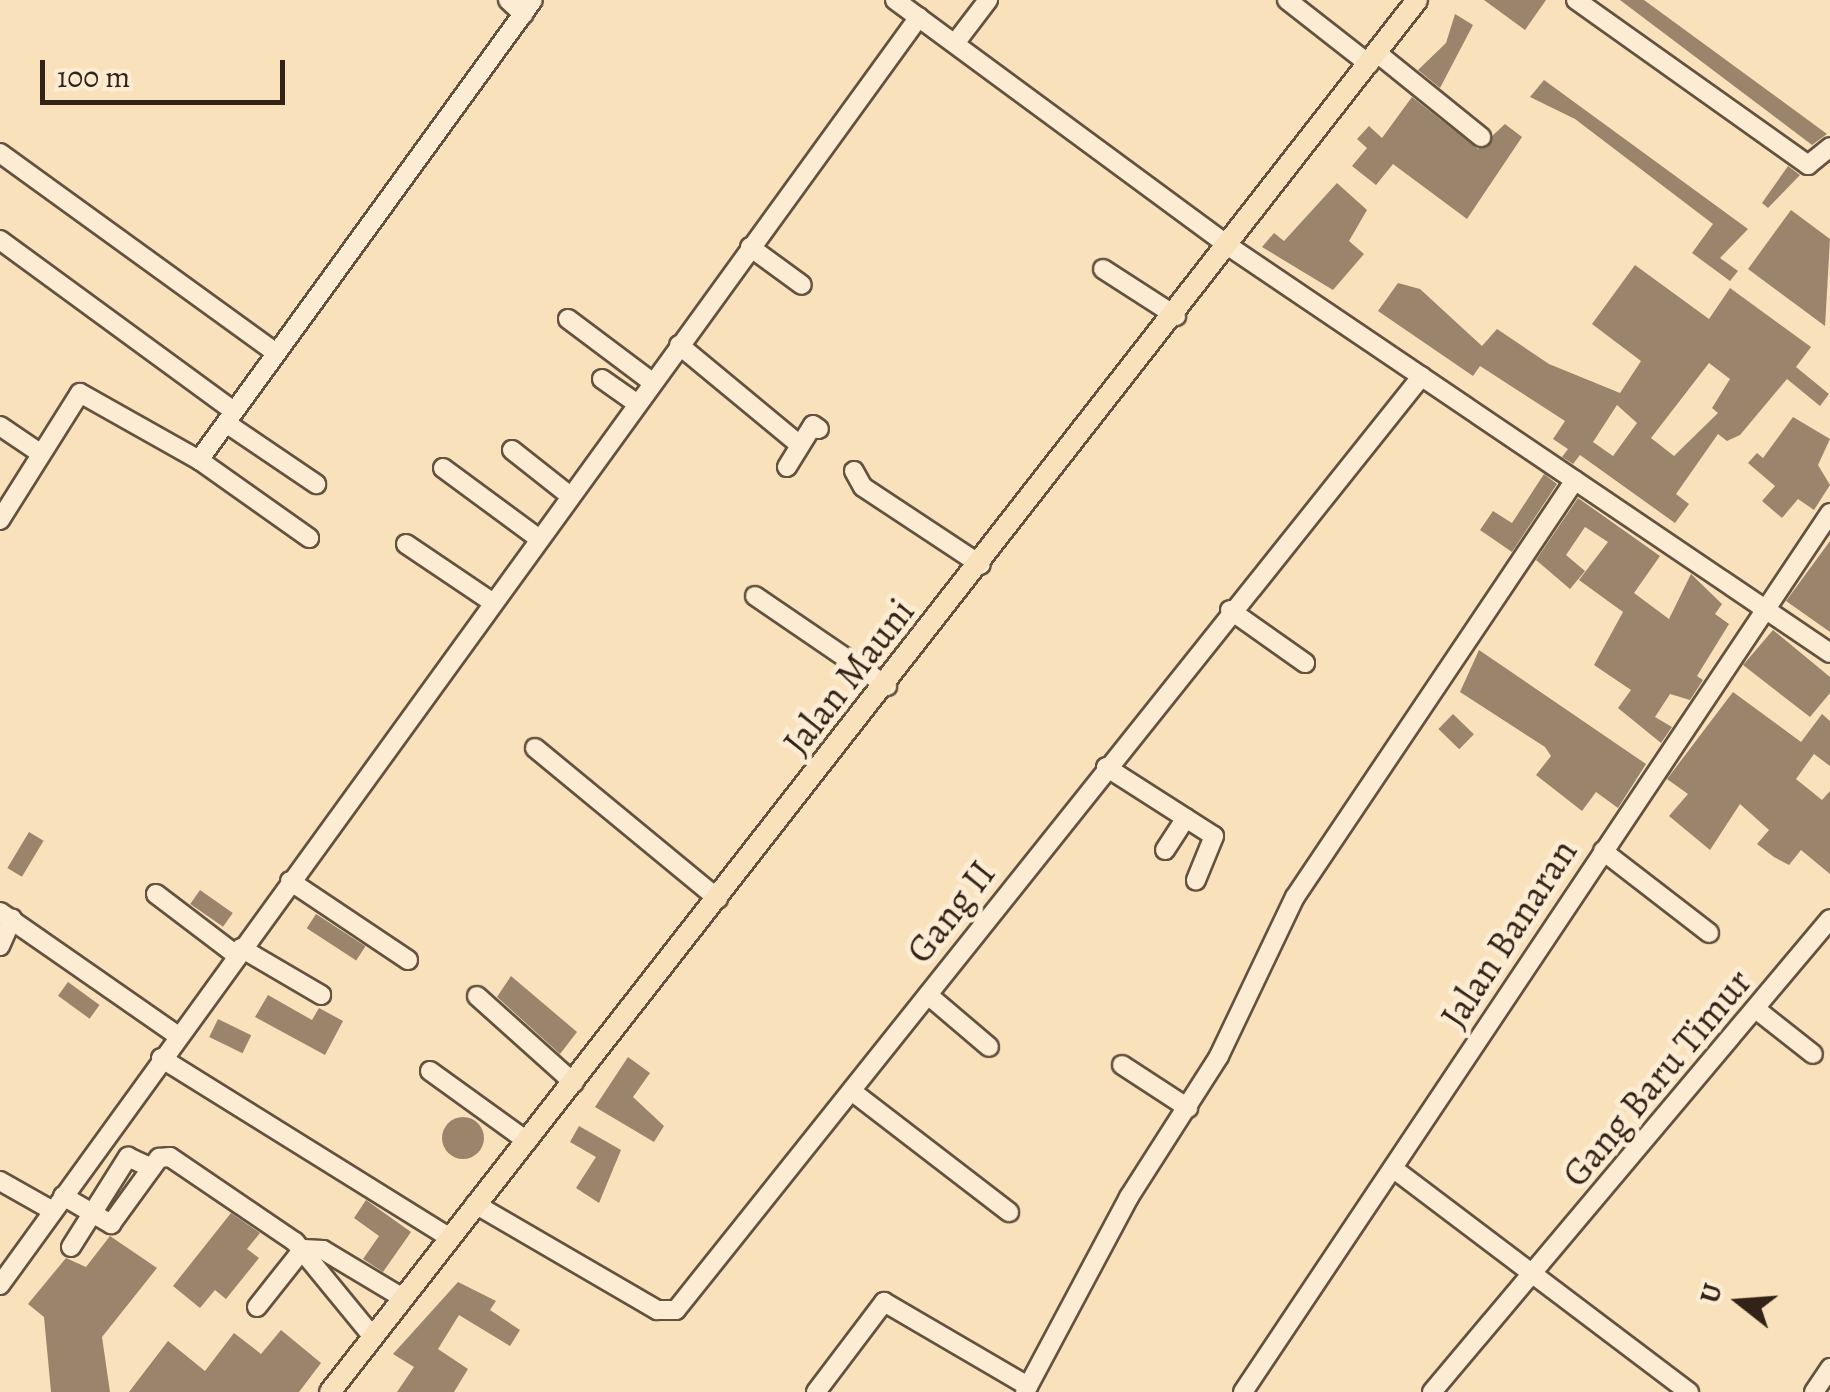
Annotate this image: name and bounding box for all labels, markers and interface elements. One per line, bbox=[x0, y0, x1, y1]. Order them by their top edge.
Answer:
scale bar bbox=[45, 40, 290, 102]
text: 100 m bbox=[57, 57, 130, 97]
street label: Jalan Mauni bbox=[774, 590, 924, 764]
street label: Jalan Banaran bbox=[1431, 831, 1587, 1037]
street label: Gang II bbox=[897, 852, 1005, 972]
street label: Gang Baru Timur bbox=[1553, 960, 1761, 1196]
north arrow bbox=[1690, 1252, 1790, 1352]
text: U bbox=[1690, 1279, 1732, 1308]

